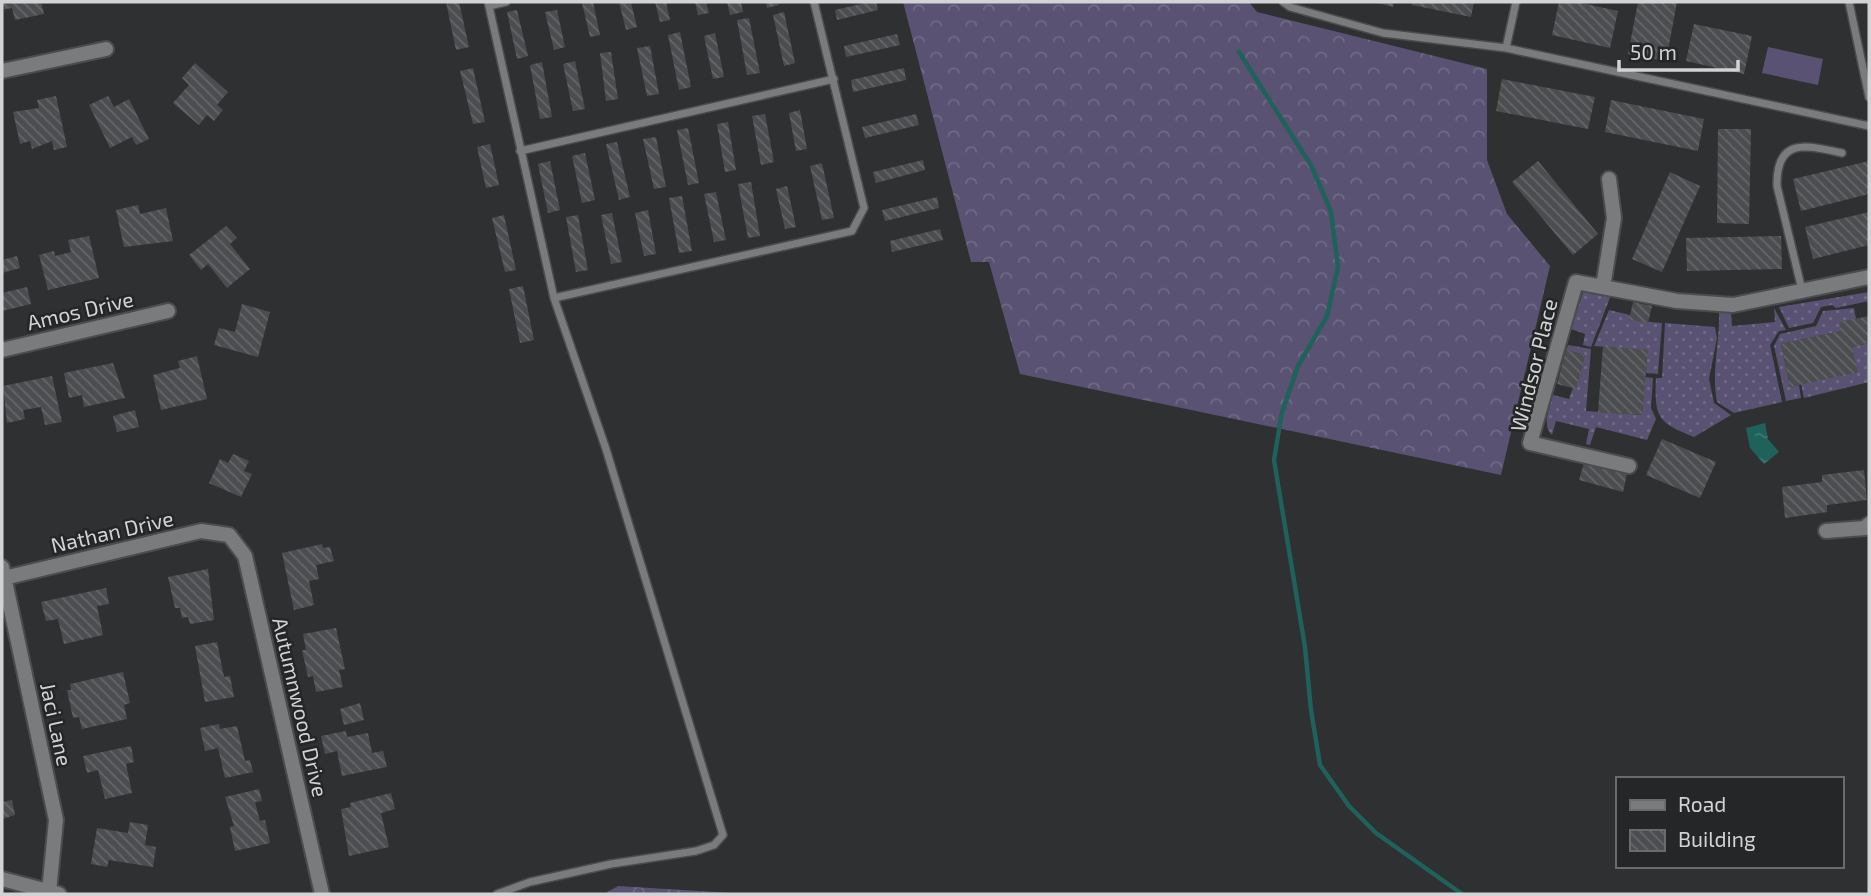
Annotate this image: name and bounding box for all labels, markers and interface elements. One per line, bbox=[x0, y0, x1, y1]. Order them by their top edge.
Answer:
scale bar bbox=[1619, 28, 1738, 72]
text: 50 m bbox=[1630, 39, 1677, 64]
street label: Amos Drive bbox=[24, 286, 136, 334]
street label: Windsor Place bbox=[1504, 296, 1562, 434]
street label: Nathan Drive bbox=[48, 505, 176, 557]
street label: Autumnwood Drive bbox=[268, 615, 334, 799]
street label: Jaci Lane bbox=[36, 680, 78, 768]
legend bbox=[1616, 777, 1843, 868]
text: Road bbox=[1678, 791, 1726, 816]
text: Building bbox=[1678, 826, 1756, 851]

